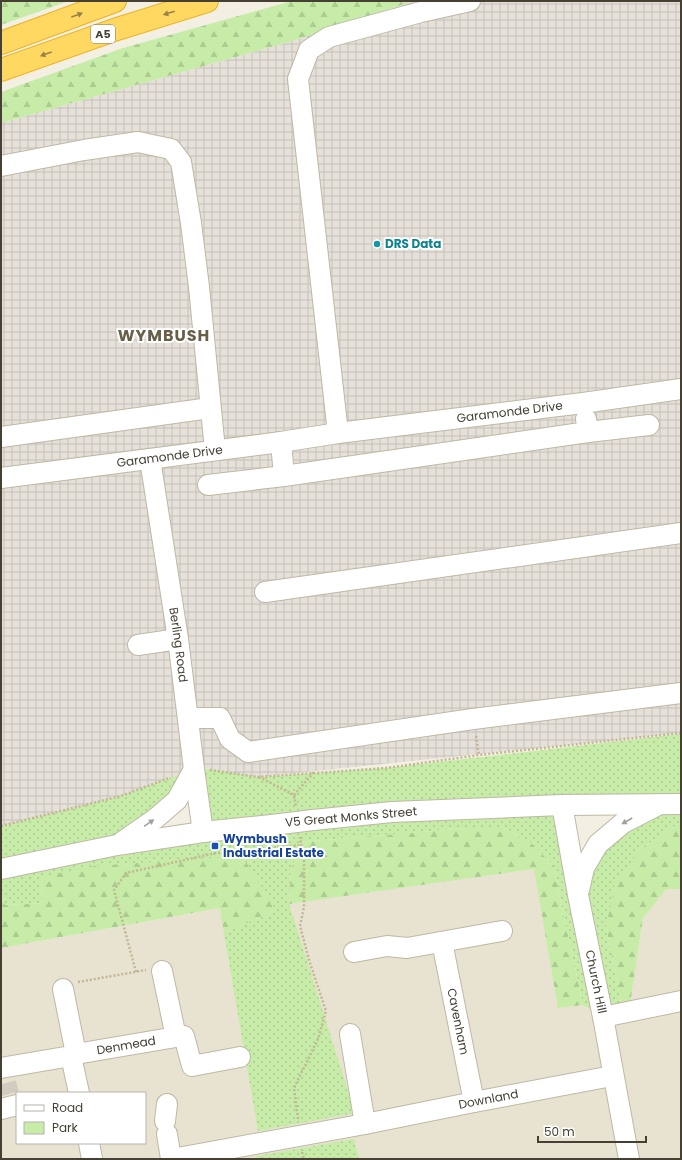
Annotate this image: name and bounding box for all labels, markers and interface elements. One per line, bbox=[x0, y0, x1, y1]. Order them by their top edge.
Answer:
one-way arrow bbox=[163, 10, 175, 16]
one-way arrow bbox=[71, 12, 83, 18]
road number: A5 bbox=[91, 25, 115, 43]
one-way arrow bbox=[40, 52, 52, 58]
place label: DRS Data bbox=[385, 235, 441, 252]
marker: DRS Data bbox=[372, 239, 382, 249]
district label: WYMBUSH bbox=[118, 324, 210, 347]
street label: Garamonde Drive bbox=[456, 397, 564, 426]
street label: Garamonde Drive bbox=[116, 441, 224, 471]
street label: Berling Road bbox=[165, 606, 192, 683]
street label: V5 Great Monks Street bbox=[284, 802, 418, 831]
one-way arrow bbox=[621, 818, 633, 825]
one-way arrow bbox=[144, 819, 155, 827]
place label: Wymbush Industrial Estate bbox=[223, 830, 324, 861]
marker: Wymbush Industrial Estate bbox=[210, 841, 220, 851]
street label: Church Hill bbox=[581, 948, 611, 1015]
street label: Cavenham bbox=[443, 987, 473, 1056]
street label: Denmead bbox=[95, 1032, 157, 1058]
street label: Downland bbox=[457, 1085, 520, 1113]
legend bbox=[16, 1092, 146, 1144]
text: Road bbox=[52, 1099, 83, 1116]
scale bar bbox=[538, 1118, 646, 1144]
text: Park bbox=[52, 1119, 79, 1136]
text: 50 m bbox=[544, 1123, 575, 1140]

